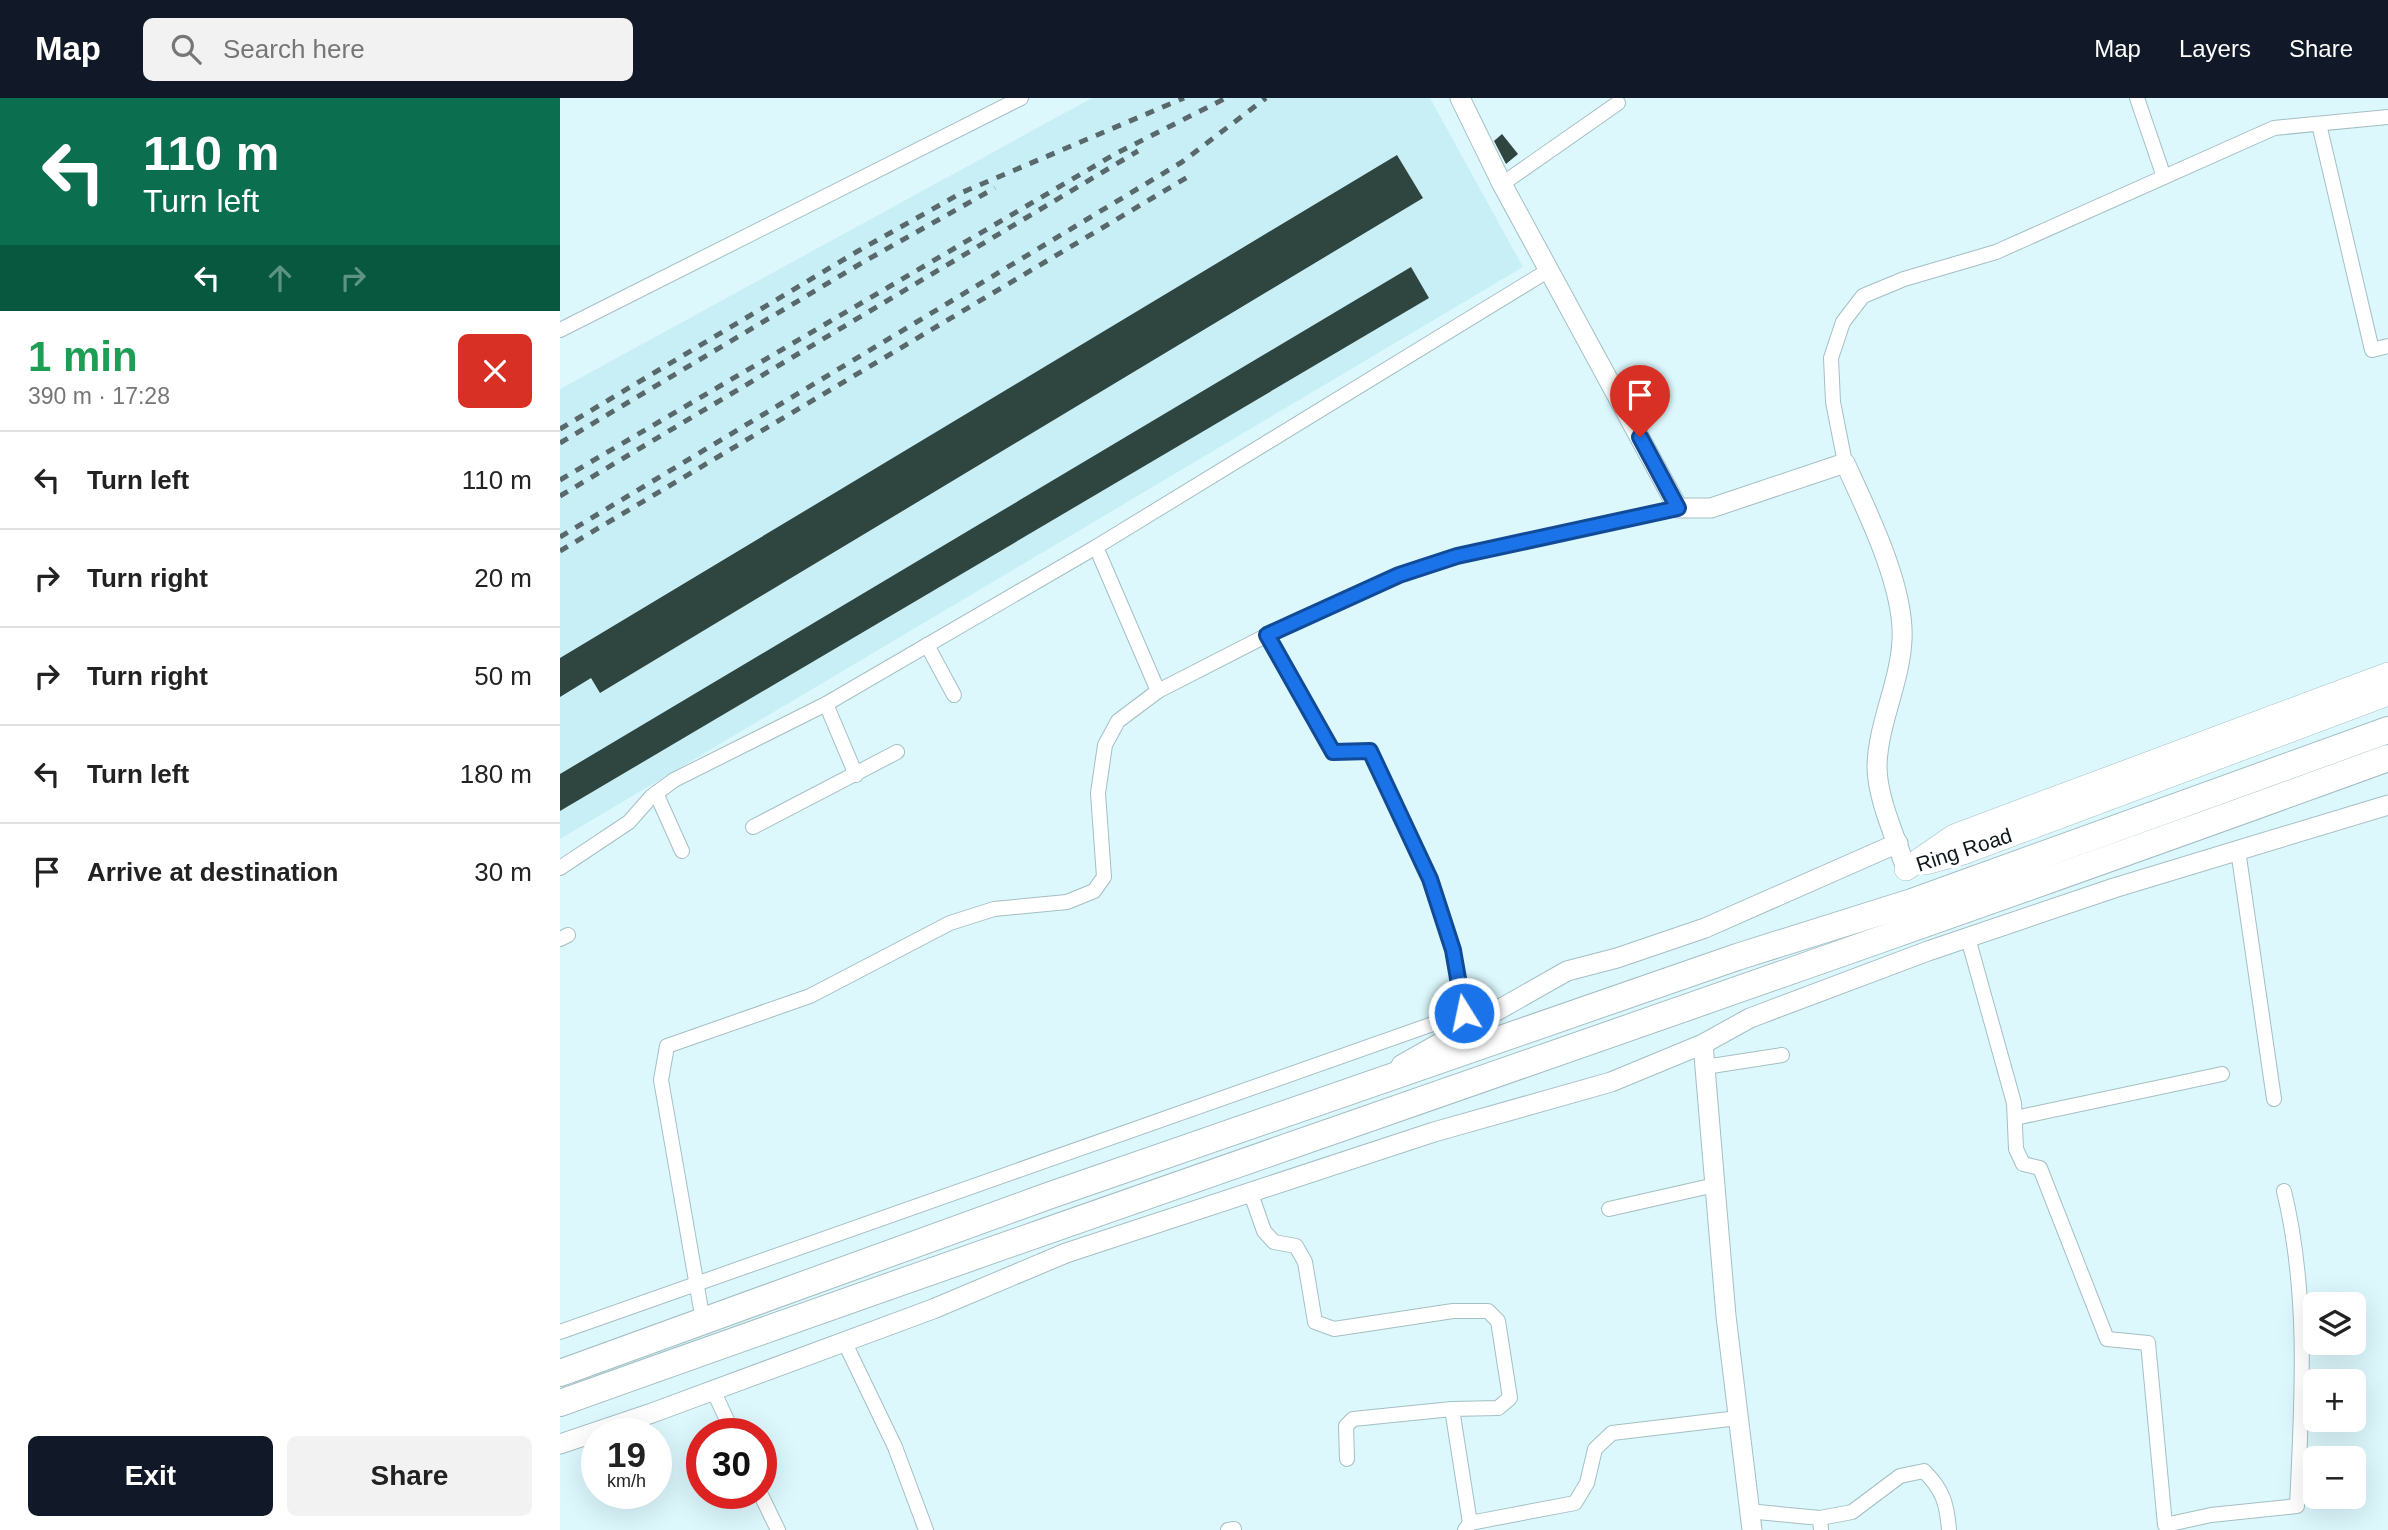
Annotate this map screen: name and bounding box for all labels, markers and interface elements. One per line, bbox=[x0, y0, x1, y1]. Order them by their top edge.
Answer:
search box bbox=[143, 18, 633, 81]
text: Map bbox=[35, 30, 101, 67]
icon: search bbox=[167, 30, 205, 68]
text: Search here bbox=[223, 34, 365, 64]
text: Map bbox=[2094, 35, 2141, 62]
text: Layers bbox=[2179, 35, 2251, 62]
text: Share bbox=[2289, 35, 2353, 62]
icon: left bbox=[28, 126, 119, 217]
text: 110 m bbox=[143, 126, 279, 180]
text: Turn left bbox=[143, 183, 259, 219]
icon: left bbox=[188, 259, 226, 297]
icon: ahead bbox=[261, 259, 299, 297]
icon: right bbox=[334, 259, 372, 297]
text: 1 min bbox=[28, 333, 138, 380]
button: close bbox=[458, 334, 532, 408]
pin bbox=[1610, 365, 1670, 437]
icon: arrive bbox=[1621, 376, 1659, 414]
text: 390 m · 17:28 bbox=[28, 383, 170, 409]
icon: left bbox=[28, 461, 66, 499]
text: Turn left bbox=[87, 465, 189, 495]
text: 110 m bbox=[462, 465, 532, 495]
icon: right bbox=[28, 559, 66, 597]
text: Turn right bbox=[87, 563, 208, 593]
text: 20 m bbox=[474, 563, 532, 593]
icon: right bbox=[28, 657, 66, 695]
text: Turn right bbox=[87, 661, 208, 691]
text: 50 m bbox=[474, 661, 532, 691]
icon: left bbox=[28, 755, 66, 793]
text: Turn left bbox=[87, 759, 189, 789]
text: 180 m bbox=[460, 759, 532, 789]
street label: Ring Road bbox=[1913, 823, 2015, 876]
icon: arrive bbox=[28, 853, 66, 891]
text: Arrive at destination bbox=[87, 857, 338, 887]
text: 30 m bbox=[474, 857, 532, 887]
position arrow bbox=[1427, 976, 1501, 1050]
map controls bbox=[2303, 1292, 2366, 1509]
button: layers bbox=[2303, 1292, 2366, 1355]
button: + bbox=[2303, 1369, 2366, 1432]
speed limit sign: 30 bbox=[686, 1418, 777, 1509]
text: 19 bbox=[607, 1435, 646, 1474]
button: Exit bbox=[28, 1436, 273, 1516]
button: Share bbox=[287, 1436, 532, 1516]
button: − bbox=[2303, 1446, 2366, 1509]
text: km/h bbox=[607, 1471, 646, 1491]

